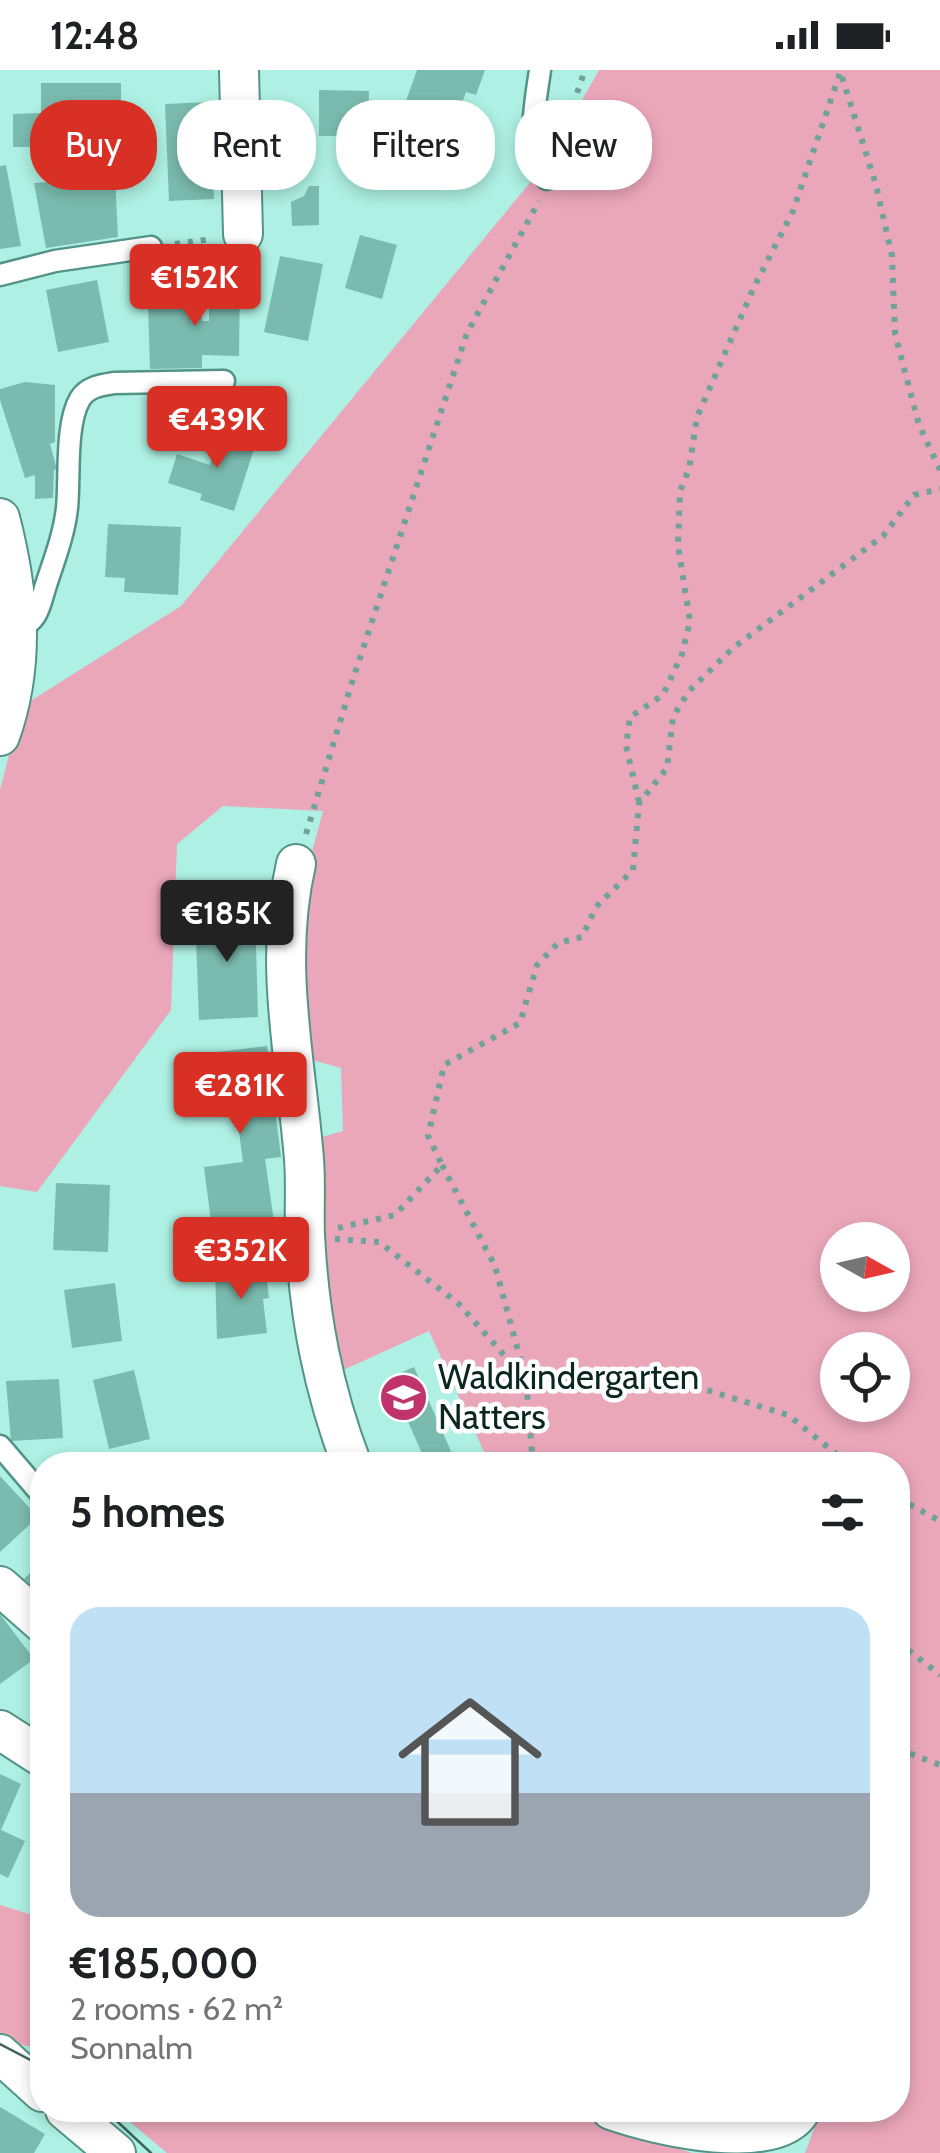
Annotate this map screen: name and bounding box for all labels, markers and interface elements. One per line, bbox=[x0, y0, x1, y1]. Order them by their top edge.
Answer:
text: 12:48 bbox=[50, 12, 139, 59]
chip: Buy bbox=[30, 100, 157, 190]
chip: Rent bbox=[177, 100, 316, 190]
chip: Filters bbox=[336, 100, 495, 190]
chip: New bbox=[515, 100, 652, 190]
pin: €152K bbox=[125, 244, 265, 329]
text: €152K bbox=[152, 257, 238, 296]
pin: €439K bbox=[147, 386, 287, 471]
text: €439K bbox=[169, 399, 265, 438]
pin: €185K bbox=[157, 880, 297, 965]
text: €185K bbox=[183, 893, 271, 932]
pin: €281K bbox=[170, 1052, 310, 1137]
text: €281K bbox=[196, 1065, 284, 1104]
pin: €352K bbox=[171, 1217, 311, 1302]
north arrow bbox=[820, 1222, 910, 1312]
map controls bbox=[820, 1222, 910, 1422]
text: €352K bbox=[195, 1230, 287, 1269]
button: locate bbox=[820, 1332, 910, 1422]
place label: Waldkindergarten Natters bbox=[438, 1355, 699, 1438]
school or university icon: Waldkindergarten Natters bbox=[377, 1371, 429, 1423]
icon: filters bbox=[815, 1485, 870, 1540]
text: 5 homes bbox=[70, 1486, 225, 1538]
icon: home bbox=[380, 1672, 560, 1852]
text: €185,000 bbox=[70, 1937, 259, 1989]
text: 2 rooms · 62 m² bbox=[70, 1989, 283, 2028]
text: Sonnalm bbox=[70, 2028, 193, 2067]

